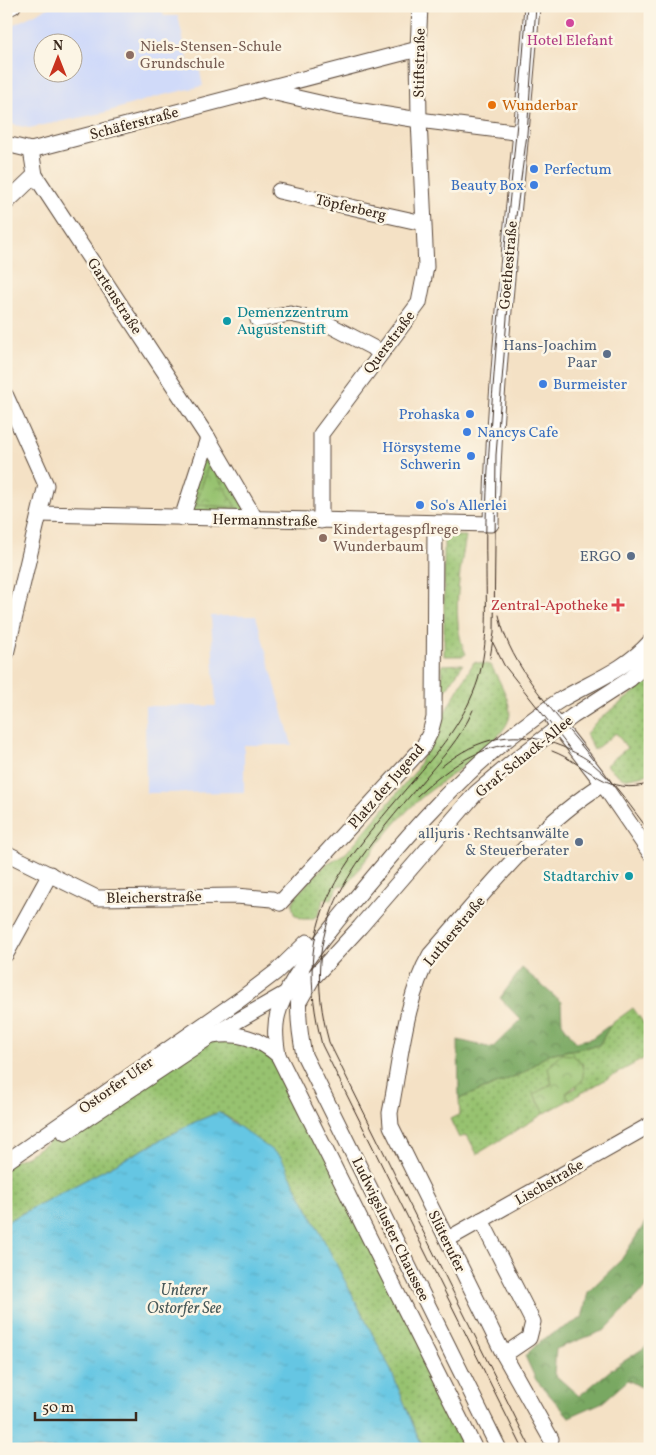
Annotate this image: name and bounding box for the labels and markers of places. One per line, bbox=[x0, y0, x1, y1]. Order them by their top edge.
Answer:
marker: Hotel Elefant bbox=[564, 17, 576, 29]
place label: Hotel Elefant bbox=[527, 31, 613, 52]
place label: Niels-Stensen-Schule Grundschule bbox=[140, 37, 282, 75]
marker: Niels-Stensen-Schule Grundschule bbox=[124, 49, 136, 61]
place label: Wunderbar bbox=[502, 96, 578, 117]
marker: Wunderbar bbox=[486, 99, 498, 111]
place label: Perfectum bbox=[544, 160, 612, 181]
marker: Perfectum bbox=[528, 163, 540, 175]
place label: Beauty Box bbox=[451, 176, 524, 197]
marker: Beauty Box bbox=[528, 179, 540, 191]
place label: Demenzzentrum Augustenstift bbox=[237, 303, 349, 341]
marker: Demenzzentrum Augustenstift bbox=[221, 315, 233, 327]
place label: Hans-Joachim Paar bbox=[503, 336, 597, 374]
marker: Hans-Joachim Paar bbox=[601, 348, 613, 360]
place label: Burmeister bbox=[553, 375, 627, 396]
marker: Burmeister bbox=[537, 378, 549, 390]
place label: Prohaska bbox=[399, 405, 460, 426]
marker: Prohaska bbox=[464, 408, 476, 420]
place label: Nancys Cafe bbox=[477, 423, 558, 444]
marker: Nancys Cafe bbox=[461, 426, 473, 438]
place label: Hörsysteme Schwerin bbox=[382, 438, 461, 476]
marker: Hörsysteme Schwerin bbox=[465, 450, 477, 462]
place label: So's Allerlei bbox=[430, 496, 507, 517]
marker: So's Allerlei bbox=[414, 499, 426, 511]
place label: Kindertagespflrege Wunderbaum bbox=[333, 520, 459, 558]
marker: Kindertagespflrege Wunderbaum bbox=[317, 532, 329, 544]
place label: ERGO bbox=[580, 547, 621, 568]
marker: ERGO bbox=[625, 550, 637, 562]
place label: Zentral-Apotheke bbox=[491, 596, 608, 617]
marker: Zentral-Apotheke bbox=[612, 599, 624, 611]
place label: alljuris · Rechtsanwälte & Steuerberater bbox=[418, 824, 569, 862]
marker: alljuris · Rechtsanwälte & Steuerberater bbox=[573, 836, 585, 848]
place label: Stadtarchiv bbox=[543, 867, 619, 888]
marker: Stadtarchiv bbox=[623, 870, 635, 882]

